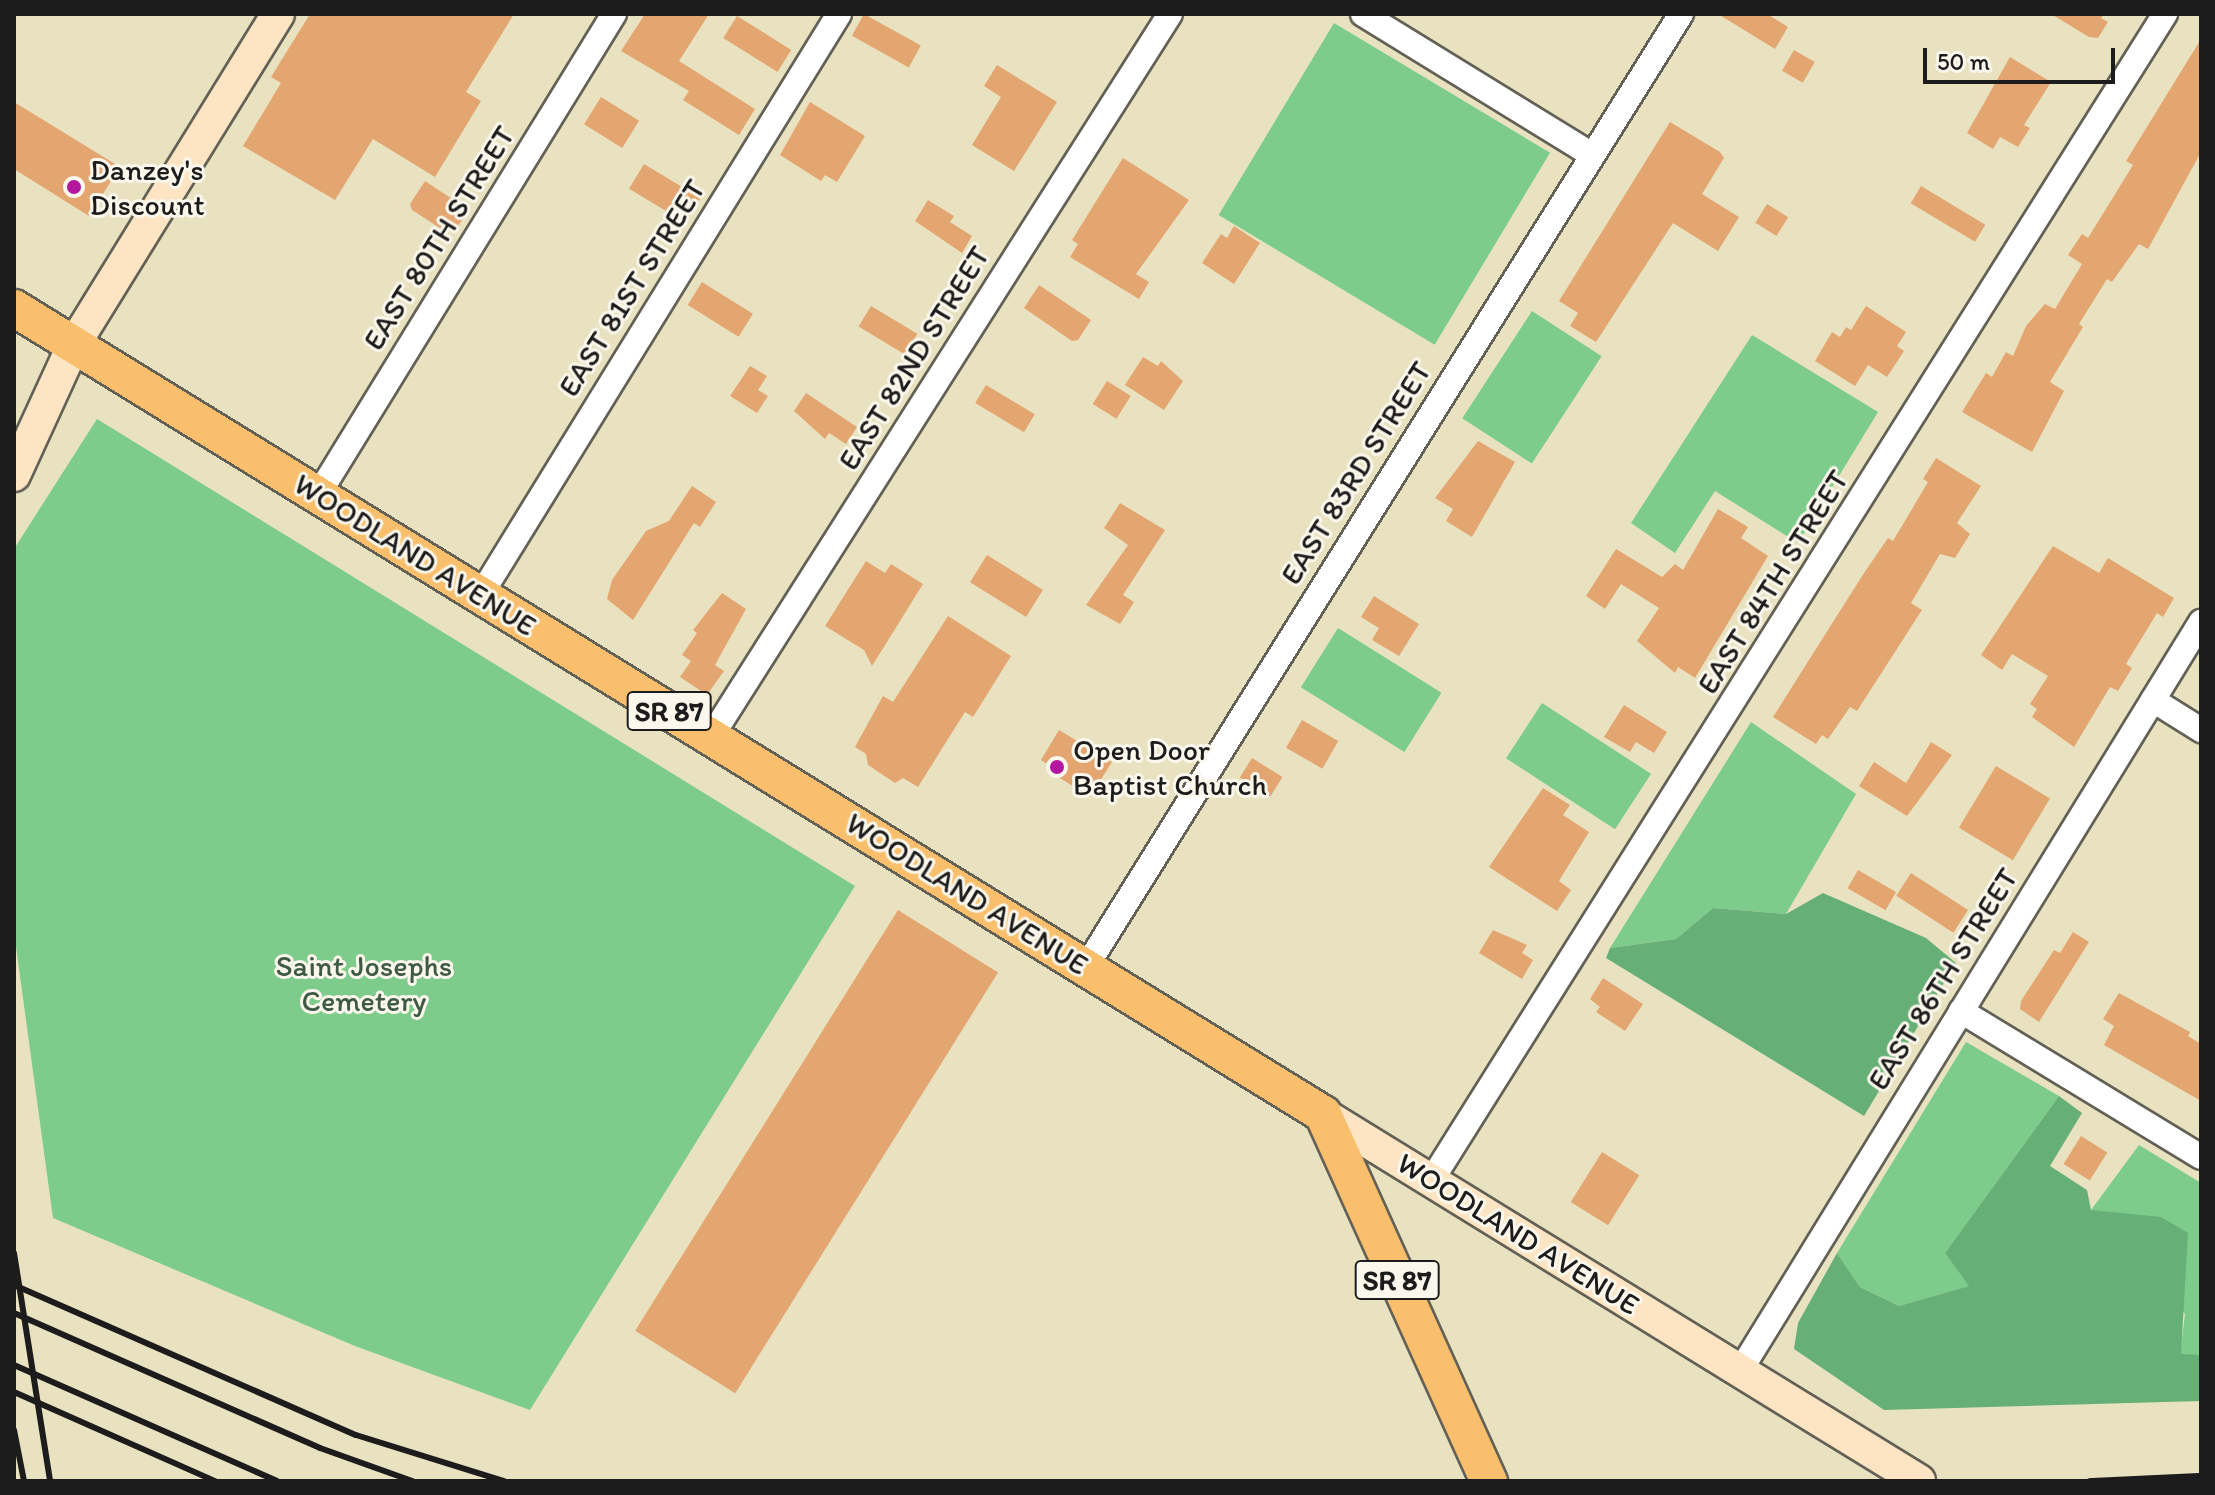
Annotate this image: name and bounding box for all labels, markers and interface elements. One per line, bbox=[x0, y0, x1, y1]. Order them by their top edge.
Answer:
scale bar bbox=[1927, 32, 2119, 82]
text: 50 m bbox=[1937, 47, 1990, 76]
street label: EAST 80TH STREET bbox=[355, 119, 523, 357]
place label: Danzey's Discount bbox=[90, 152, 205, 222]
street label: EAST 81ST STREET bbox=[551, 173, 713, 403]
marker: Danzey's Discount bbox=[65, 178, 83, 196]
street label: EAST 82ND STREET bbox=[831, 240, 997, 476]
street label: EAST 83RD STREET bbox=[1273, 355, 1439, 591]
street label: EAST 84TH STREET bbox=[1690, 463, 1856, 701]
street label: WOODLAND AVENUE bbox=[288, 466, 542, 644]
road number: SR 87 bbox=[625, 687, 713, 735]
place label: Open Door Baptist Church bbox=[1073, 732, 1268, 802]
marker: Open Door Baptist Church bbox=[1048, 758, 1066, 776]
street label: WOODLAND AVENUE bbox=[840, 805, 1094, 983]
street label: EAST 86TH STREET bbox=[1860, 861, 2026, 1097]
park label: Saint Josephs Cemetery bbox=[276, 948, 452, 1018]
street label: WOODLAND AVENUE bbox=[1391, 1145, 1645, 1323]
road number: SR 87 bbox=[1353, 1256, 1441, 1304]

